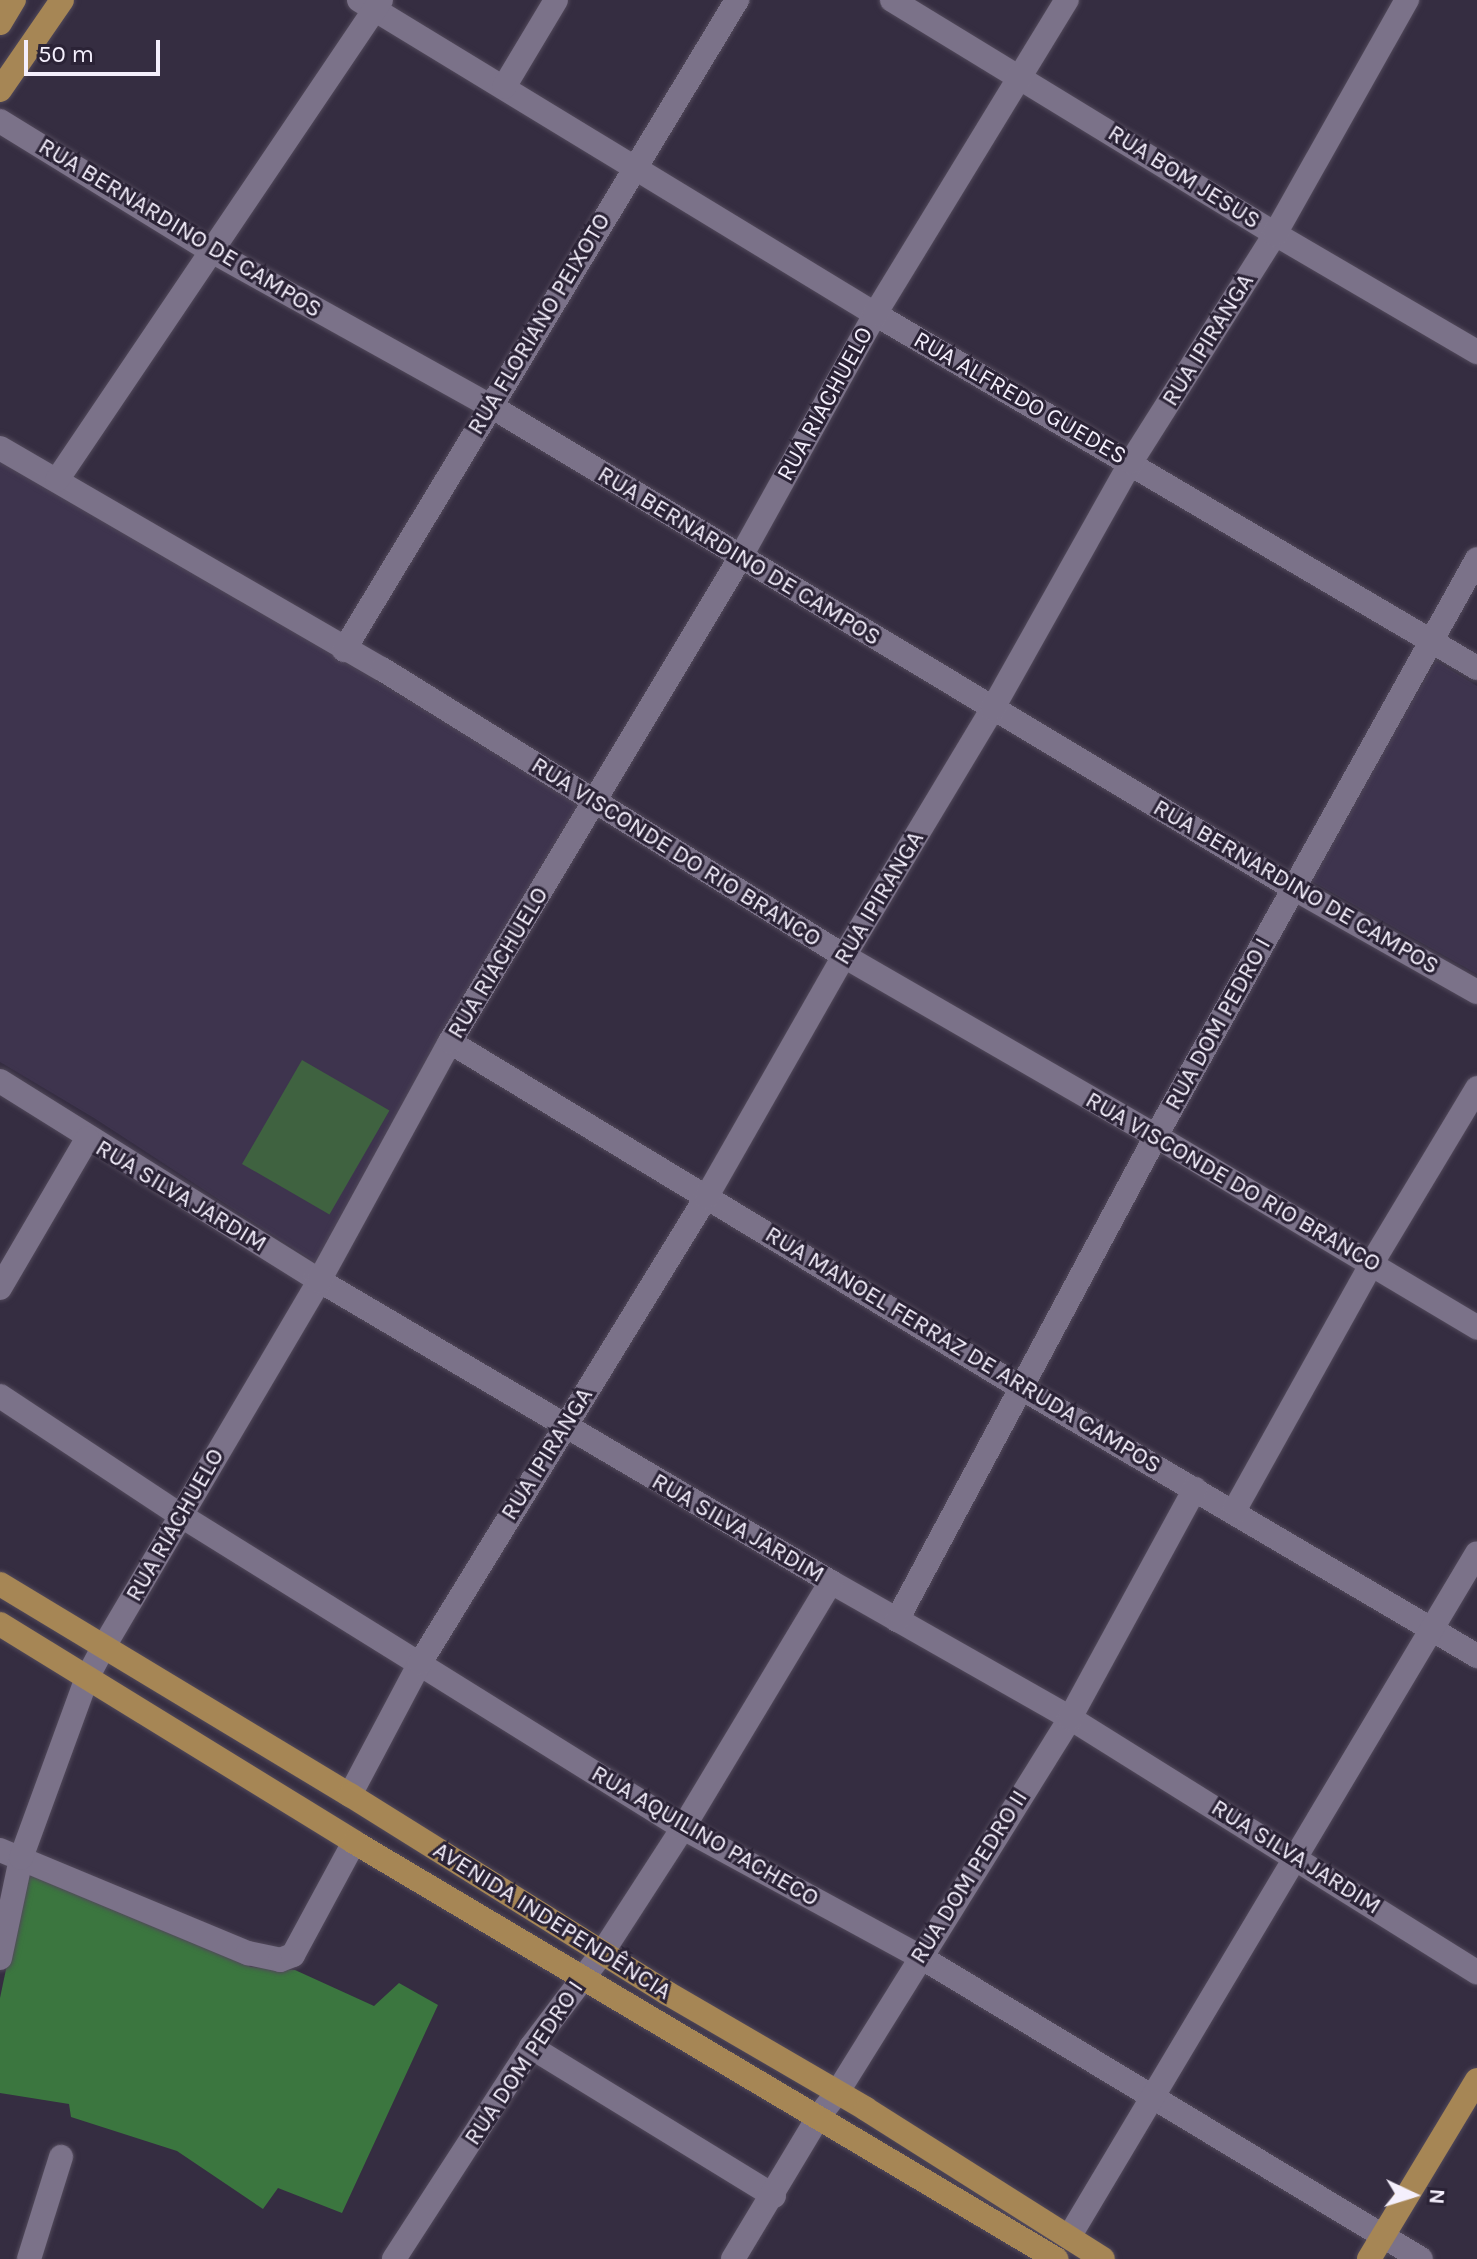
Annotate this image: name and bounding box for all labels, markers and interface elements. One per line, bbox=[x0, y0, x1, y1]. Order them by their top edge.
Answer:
scale bar bbox=[28, 24, 164, 74]
text: 50 m bbox=[38, 40, 94, 68]
street label: RUA BOM JESUS bbox=[1103, 119, 1265, 235]
street label: RUA BERNARDINO DE CAMPOS bbox=[33, 132, 327, 324]
street label: RUA FLORIANO PEIXOTO bbox=[461, 208, 617, 440]
street label: RUA IPIRANGA bbox=[1156, 268, 1260, 412]
street label: RUA RIACHUELO bbox=[771, 322, 879, 486]
street label: RUA ALFREDO GUEDES bbox=[908, 325, 1132, 471]
street label: RUA BERNARDINO DE CAMPOS bbox=[592, 460, 886, 652]
street label: RUA VISCONDE DO RIO BRANCO bbox=[526, 751, 826, 953]
street label: RUA BERNARDINO DE CAMPOS bbox=[1148, 793, 1444, 981]
street label: RUA IPIRANGA bbox=[828, 826, 930, 970]
street label: RUA RIACHUELO bbox=[441, 882, 555, 1044]
street label: RUA DOM PEDRO I bbox=[1159, 933, 1277, 1115]
street label: RUA VISCONDE DO RIO BRANCO bbox=[1080, 1086, 1386, 1278]
street label: RUA SILVA JARDIM bbox=[90, 1134, 272, 1258]
street label: RUA MANOEL FERRAZ DE ARRUDA CAMPOS bbox=[760, 1220, 1166, 1480]
street label: RUA IPIRANGA bbox=[495, 1382, 599, 1526]
street label: RUA RIACHUELO bbox=[120, 1443, 230, 1607]
street label: RUA SILVA JARDIM bbox=[647, 1467, 829, 1589]
street label: RUA AQUILINO PACHECO bbox=[586, 1759, 824, 1913]
street label: RUA DOM PEDRO II bbox=[904, 1785, 1034, 1969]
street label: RUA SILVA JARDIM bbox=[1206, 1793, 1386, 1921]
street label: AVENIDA INDEPENDÊNCIA bbox=[428, 1836, 676, 2006]
street label: RUA DOM PEDRO I bbox=[458, 1975, 590, 2151]
north arrow bbox=[1373, 2155, 1453, 2235]
text: N bbox=[1423, 2188, 1450, 2205]

